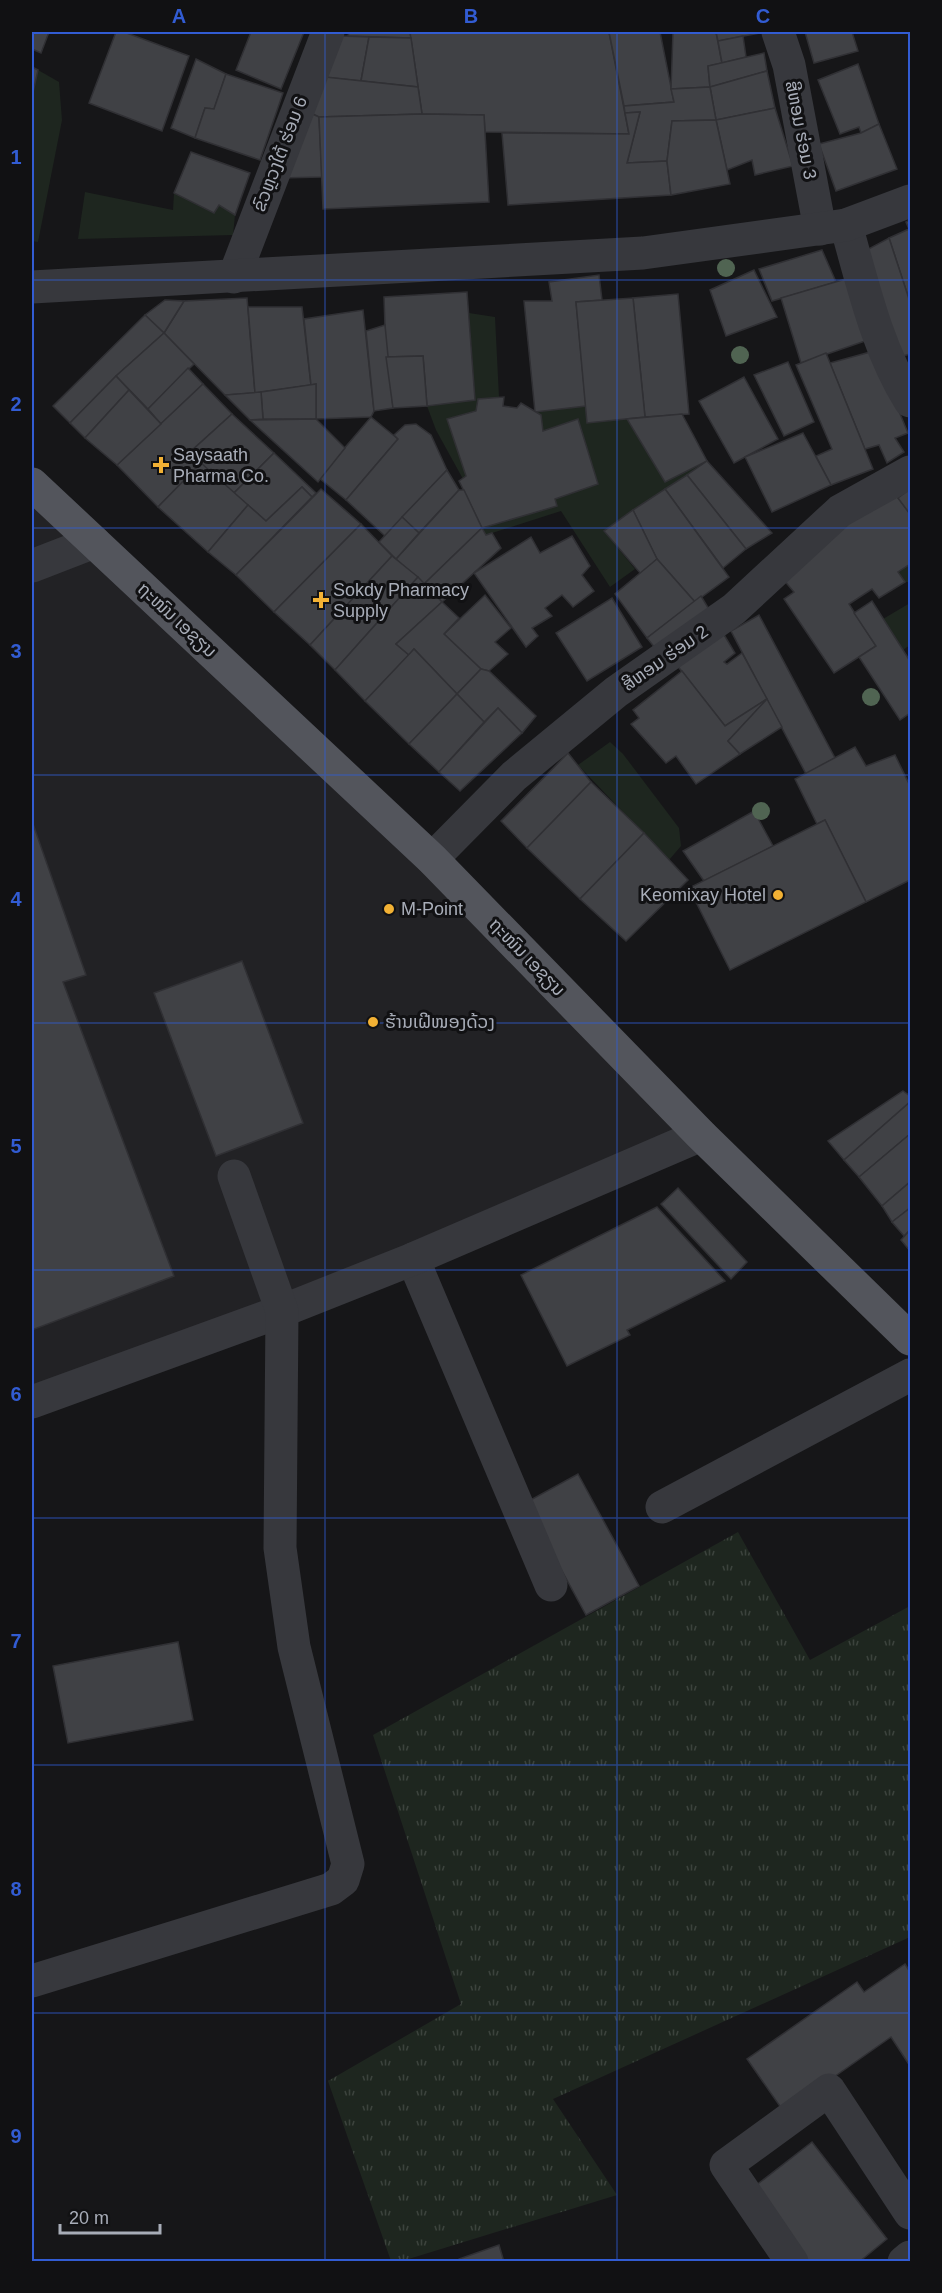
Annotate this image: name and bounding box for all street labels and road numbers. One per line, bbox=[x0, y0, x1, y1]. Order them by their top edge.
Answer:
street label: ສີຫອມ ຮ່ອມ 3 bbox=[782, 79, 820, 181]
street label: ຂົວຫຼວງໃຕ້ ຮ່ອມ 6 bbox=[249, 94, 311, 214]
street label: ຖະໜົນ ເອຊຽນ bbox=[133, 579, 220, 662]
street label: ສີຫອມ ຮ່ອມ 2 bbox=[618, 621, 712, 695]
street label: ຖະໜົນ ເອຊຽນ bbox=[484, 914, 569, 1001]

